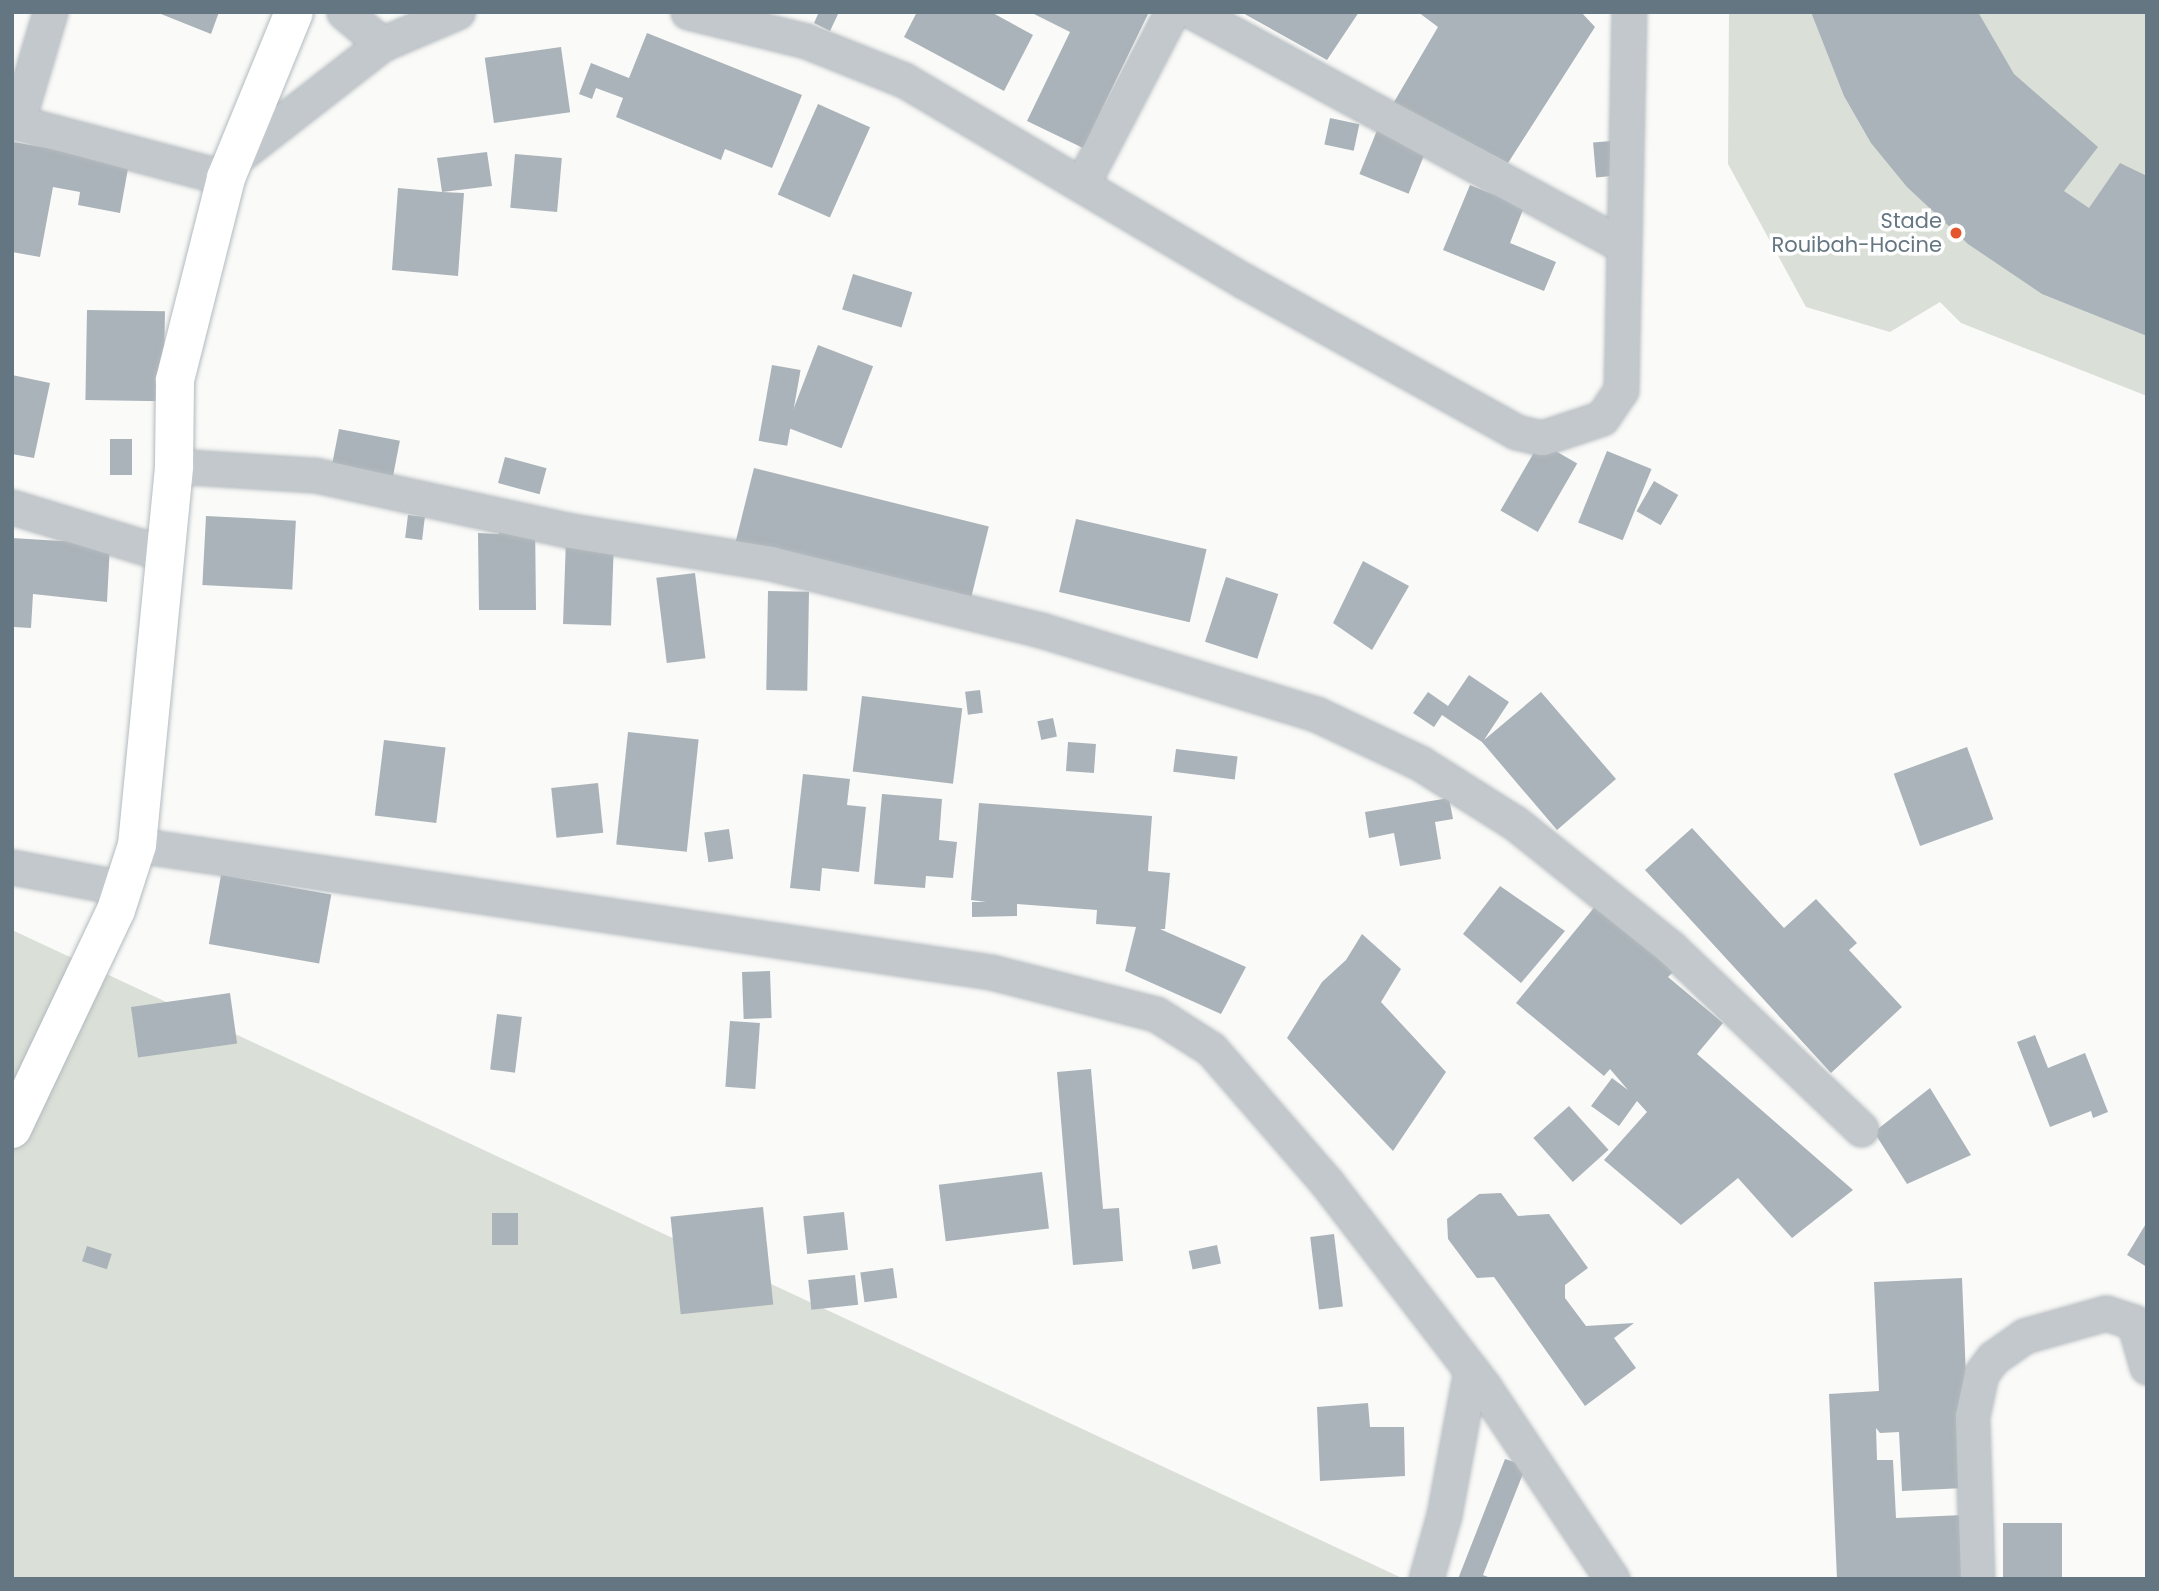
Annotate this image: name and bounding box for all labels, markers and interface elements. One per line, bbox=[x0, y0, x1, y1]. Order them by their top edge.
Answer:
place label: Stade Rouibah-Hocine bbox=[1771, 208, 1942, 258]
marker: Stade Rouibah-Hocine bbox=[1948, 225, 1964, 241]

